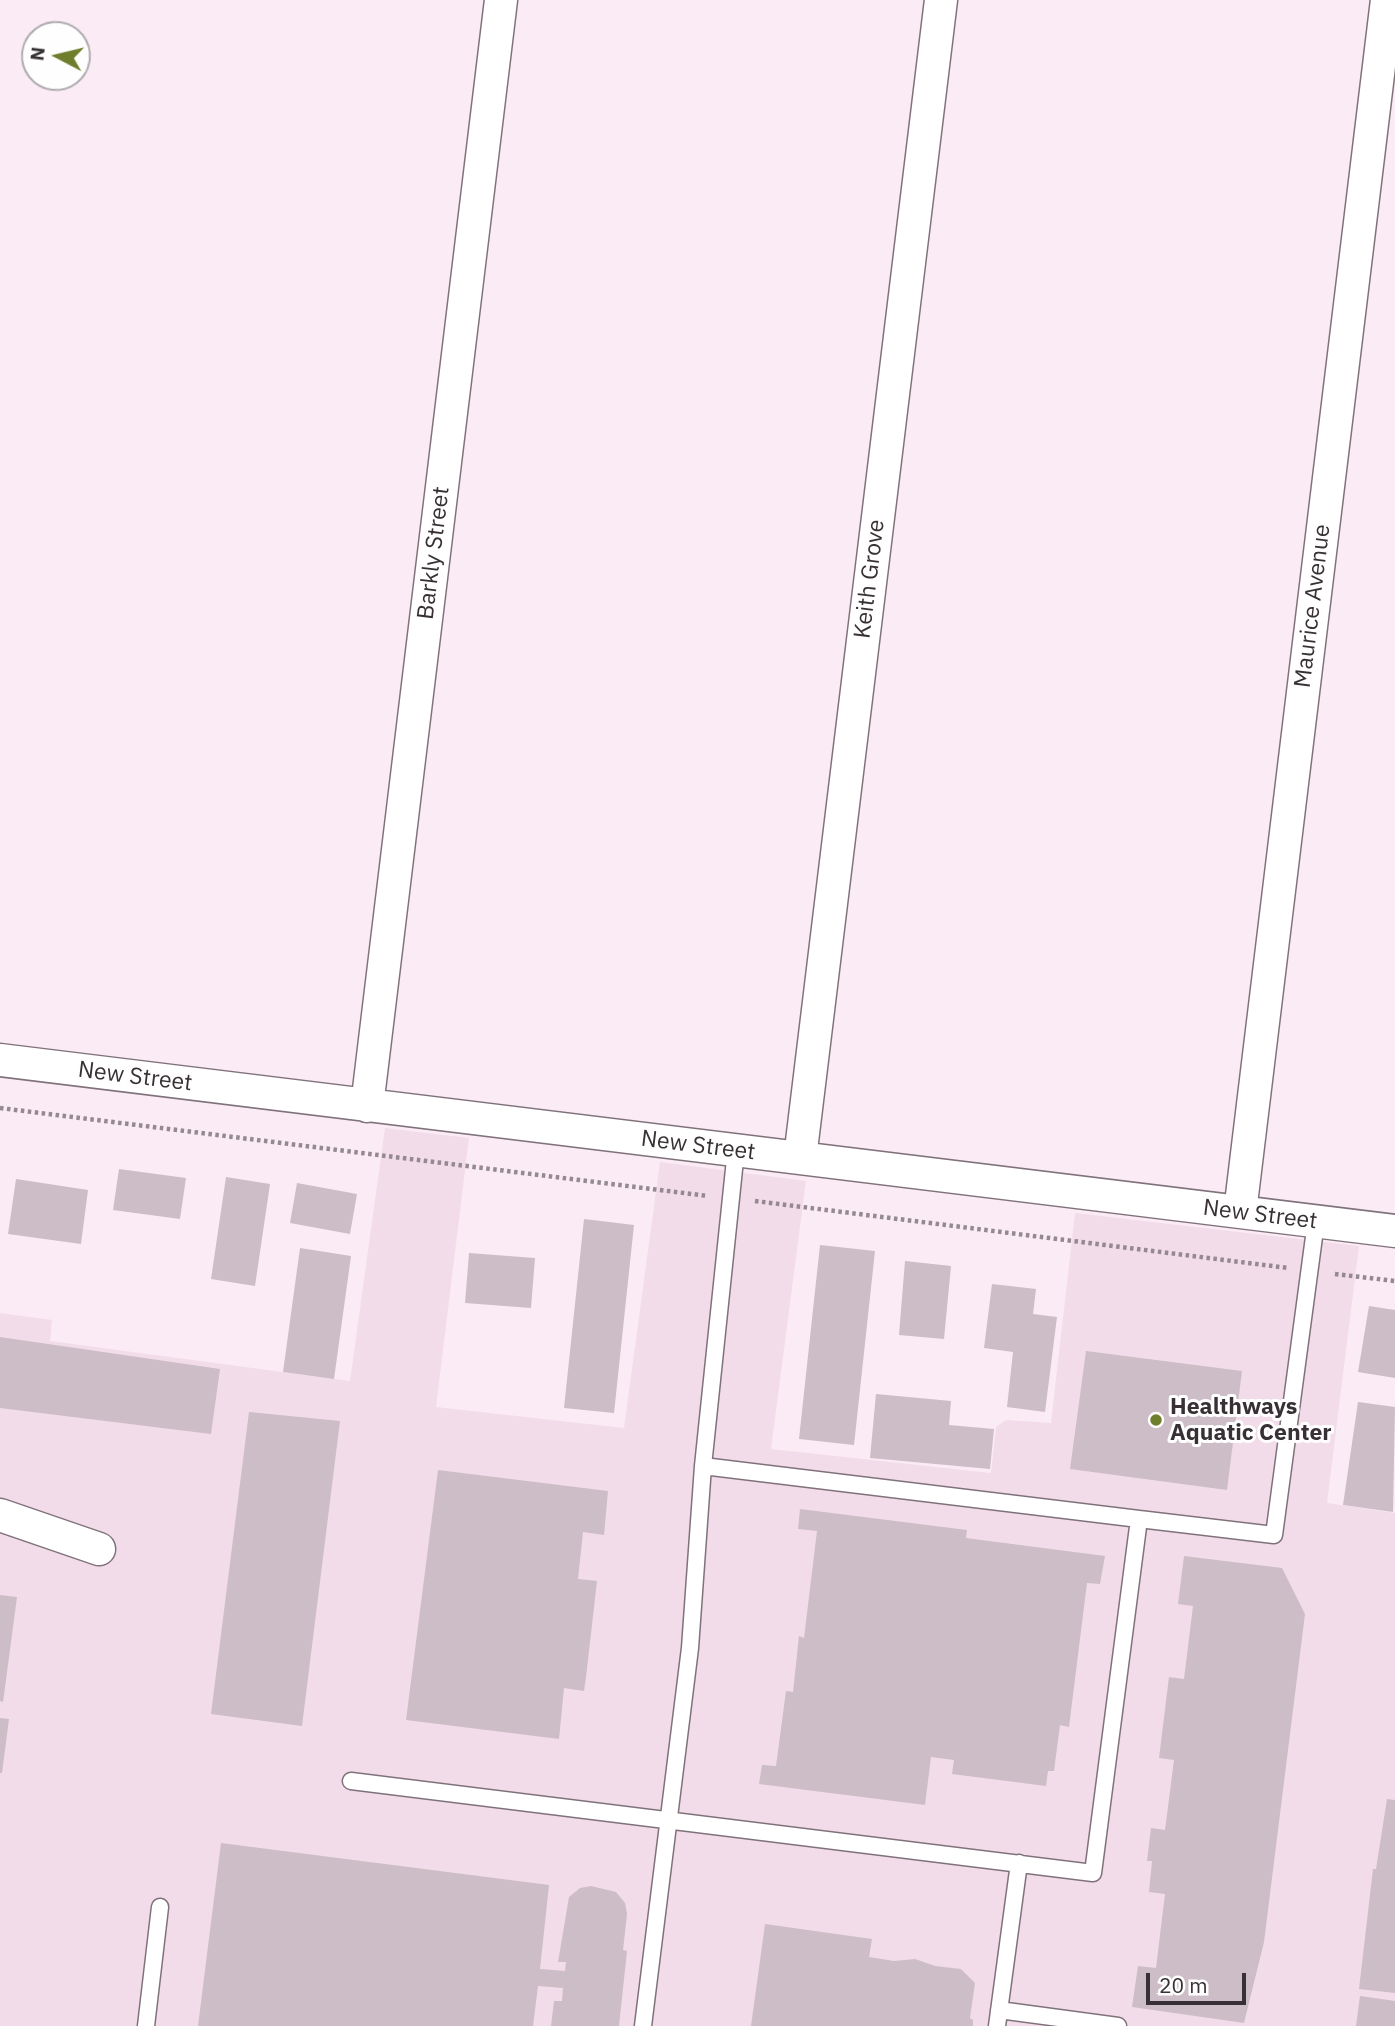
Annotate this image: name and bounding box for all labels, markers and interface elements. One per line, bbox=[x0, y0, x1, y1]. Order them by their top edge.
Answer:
north arrow bbox=[21, 21, 91, 91]
text: N bbox=[24, 45, 50, 62]
street label: Barkly Street bbox=[412, 485, 456, 621]
street label: Keith Grove bbox=[849, 518, 891, 640]
street label: Maurice Avenue bbox=[1289, 523, 1337, 689]
street label: New Street bbox=[76, 1056, 194, 1098]
street label: New Street bbox=[639, 1125, 757, 1167]
street label: New Street bbox=[1201, 1194, 1319, 1236]
place label: Healthways Aquatic Center bbox=[1170, 1393, 1332, 1447]
marker: Healthways Aquatic Center bbox=[1148, 1412, 1164, 1428]
scale bar bbox=[1150, 1960, 1250, 2004]
text: 20 m bbox=[1159, 1971, 1208, 1999]

